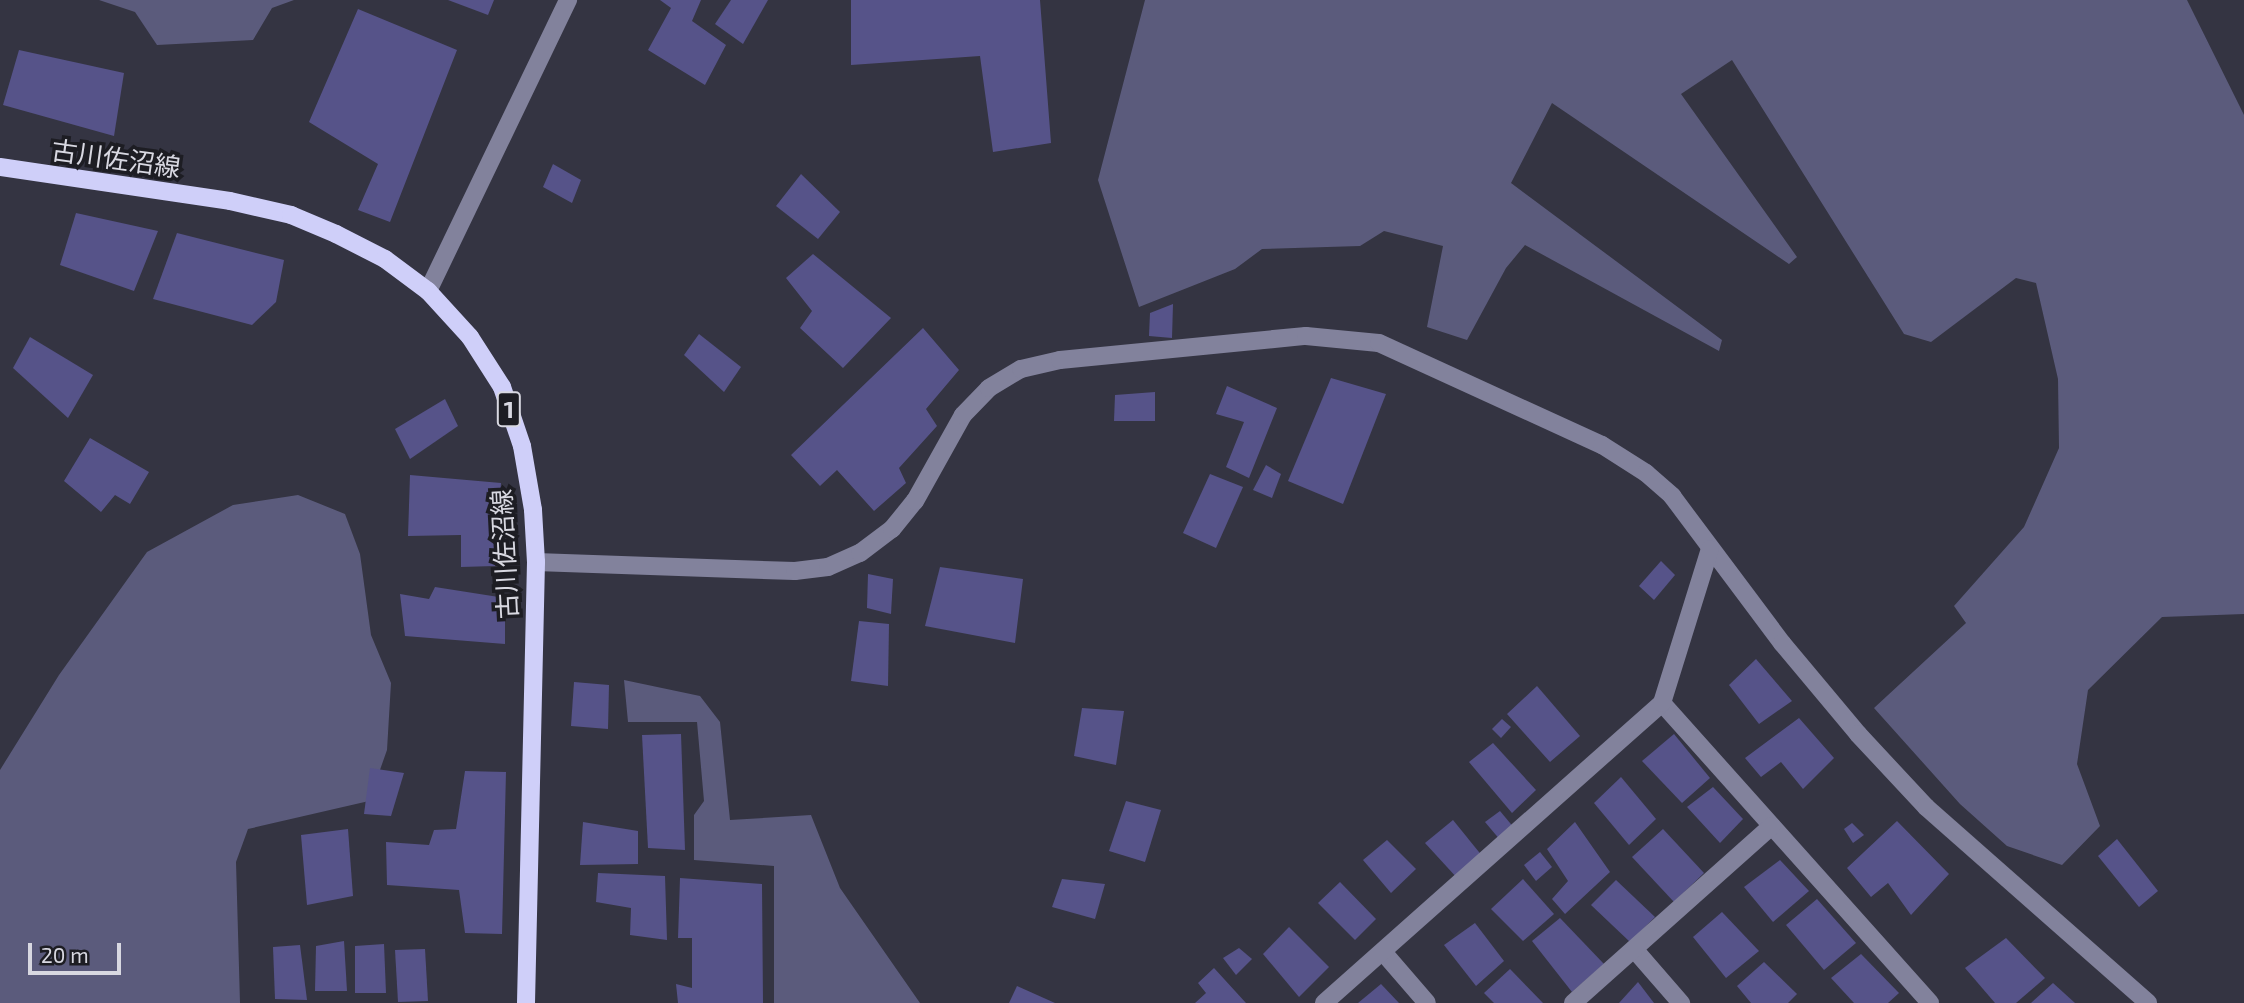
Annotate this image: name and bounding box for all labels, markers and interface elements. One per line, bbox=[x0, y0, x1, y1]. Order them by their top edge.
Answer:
street label: 古川佐沼線 bbox=[49, 134, 183, 182]
road number: 1 bbox=[497, 388, 521, 430]
street label: 古川佐沼線 bbox=[485, 488, 523, 620]
scale bar bbox=[32, 930, 124, 974]
text: 20 m bbox=[41, 942, 89, 967]

